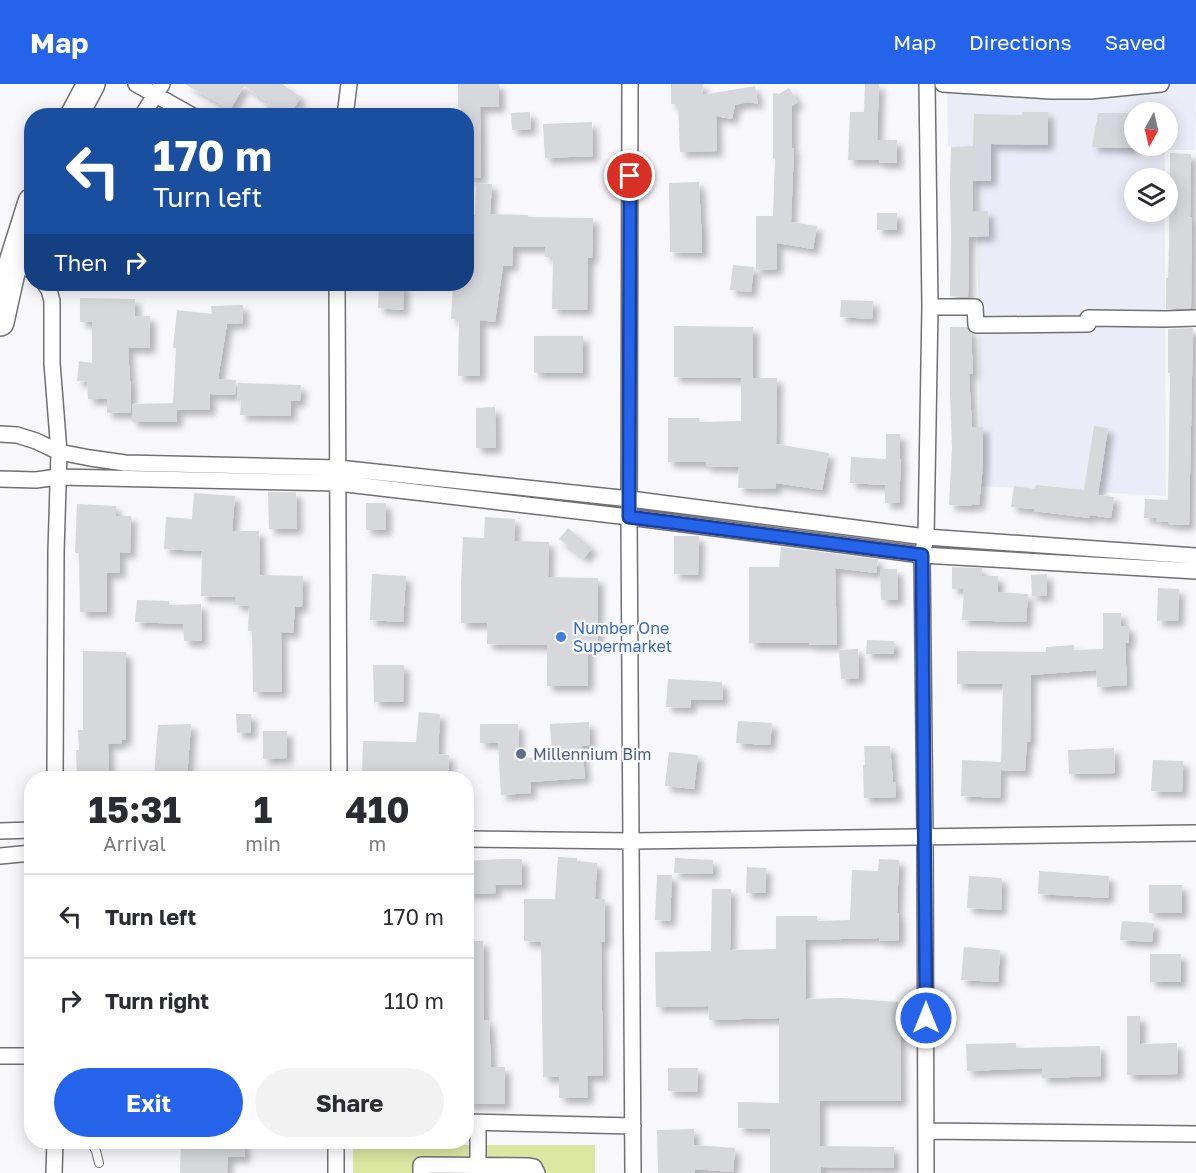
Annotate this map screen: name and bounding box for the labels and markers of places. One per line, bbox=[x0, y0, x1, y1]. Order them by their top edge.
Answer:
pin bbox=[604, 150, 655, 201]
place label: Number One Supermarket bbox=[573, 618, 672, 656]
marker: Number One Supermarket bbox=[554, 630, 568, 644]
place label: Millennium Bim bbox=[533, 744, 651, 764]
marker: Millennium Bim bbox=[514, 747, 528, 761]

